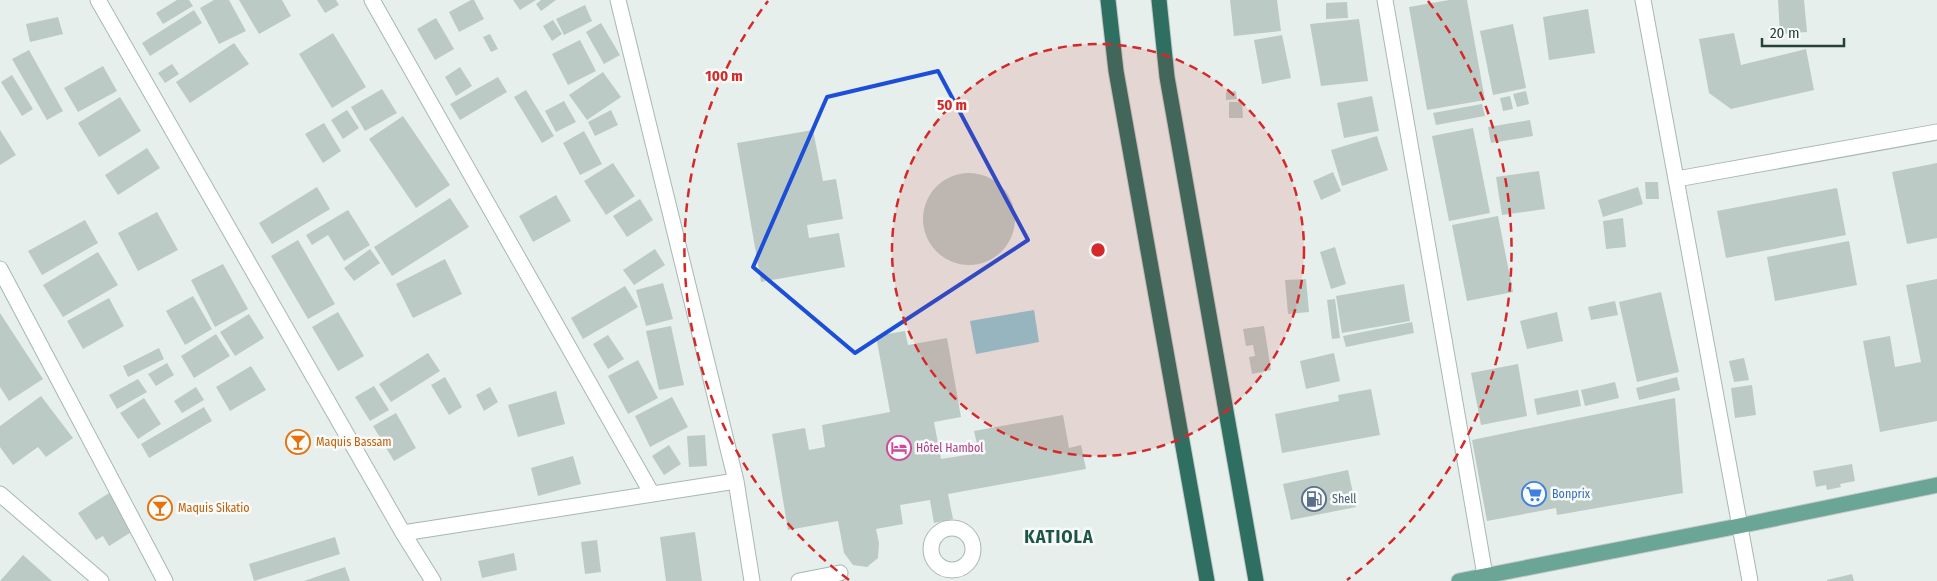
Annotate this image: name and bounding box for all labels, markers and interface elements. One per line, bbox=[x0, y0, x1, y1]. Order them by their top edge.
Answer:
scale bar bbox=[1762, 15, 1844, 47]
text: 20 m bbox=[1770, 24, 1800, 42]
text: 100 m bbox=[705, 67, 743, 85]
text: 50 m bbox=[937, 96, 967, 114]
centre of rings bbox=[1089, 241, 1107, 259]
bar icon: Maquis Bassam bbox=[285, 429, 311, 455]
place label: Maquis Bassam bbox=[316, 435, 392, 449]
hotel icon: Hôtel Hambol bbox=[886, 435, 912, 461]
place label: Hôtel Hambol bbox=[916, 441, 984, 455]
supermarket icon: Bonprix bbox=[1521, 481, 1547, 507]
fuel station icon: Shell bbox=[1301, 486, 1327, 512]
place label: Bonprix bbox=[1552, 487, 1591, 501]
place label: Shell bbox=[1332, 492, 1357, 506]
bar icon: Maquis Sikatio bbox=[147, 495, 173, 521]
place label: Maquis Sikatio bbox=[178, 501, 250, 515]
district label: KATIOLA bbox=[1024, 526, 1094, 548]

